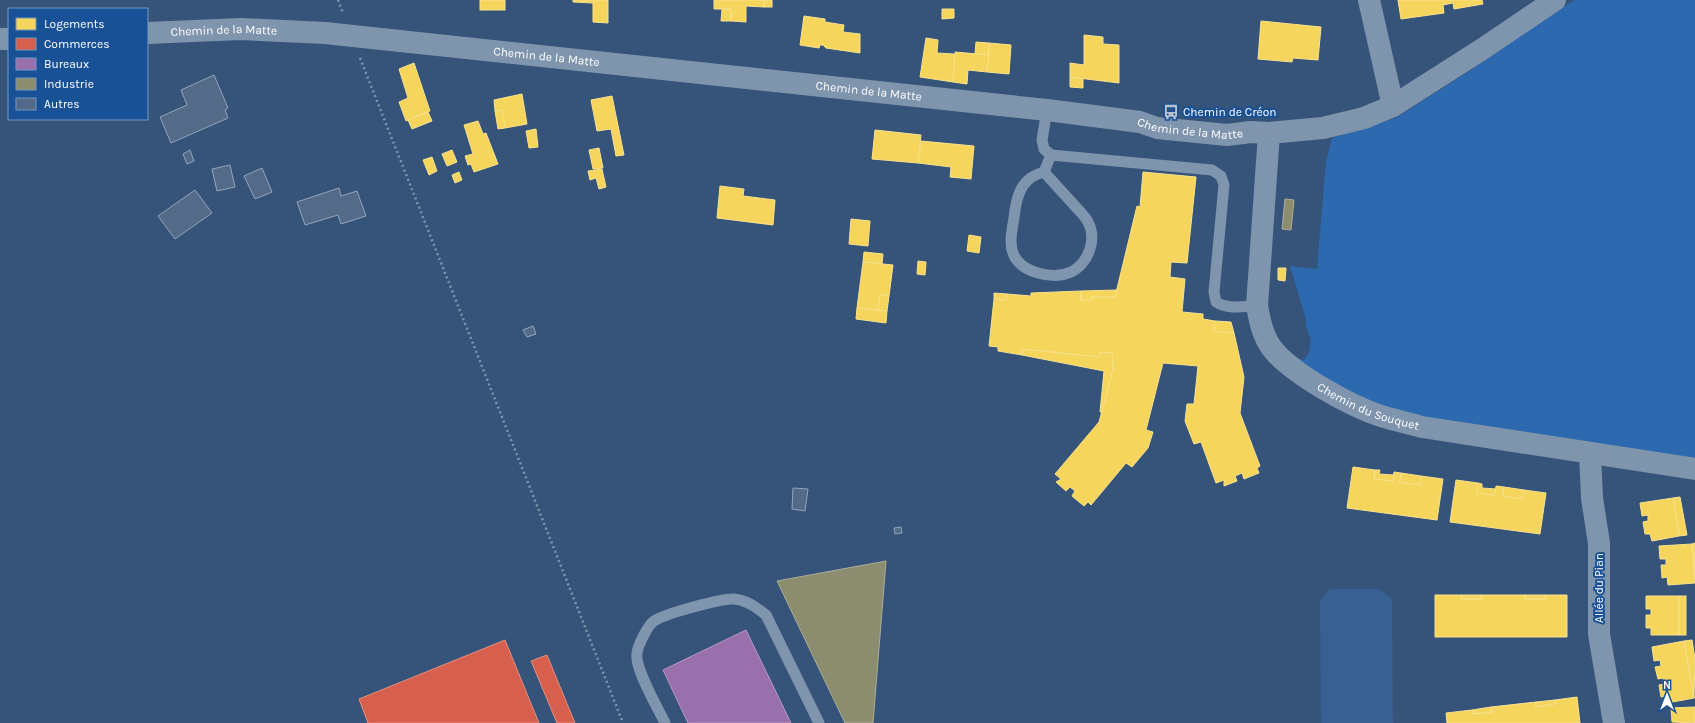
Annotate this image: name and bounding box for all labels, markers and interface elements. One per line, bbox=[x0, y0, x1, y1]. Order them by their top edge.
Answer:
legend bbox=[8, 8, 148, 120]
text: Logements bbox=[44, 17, 105, 31]
street label: Chemin de la Matte bbox=[170, 22, 278, 39]
text: Commerces bbox=[44, 37, 110, 51]
street label: Chemin de la Matte bbox=[493, 44, 600, 69]
text: Bureaux bbox=[44, 57, 89, 71]
text: Industrie bbox=[44, 77, 94, 91]
street label: Chemin de la Matte bbox=[815, 78, 923, 104]
text: Autres bbox=[44, 97, 79, 111]
bus stop icon: Chemin de Créon bbox=[1162, 103, 1180, 121]
place label: Chemin de Créon bbox=[1183, 105, 1276, 119]
street label: Chemin de la Matte bbox=[1135, 115, 1244, 142]
street label: Chemin du Souquet bbox=[1315, 380, 1421, 433]
street label: Allée du Pian bbox=[1592, 553, 1606, 623]
north arrow bbox=[1647, 675, 1687, 715]
text: N bbox=[1663, 679, 1671, 692]

